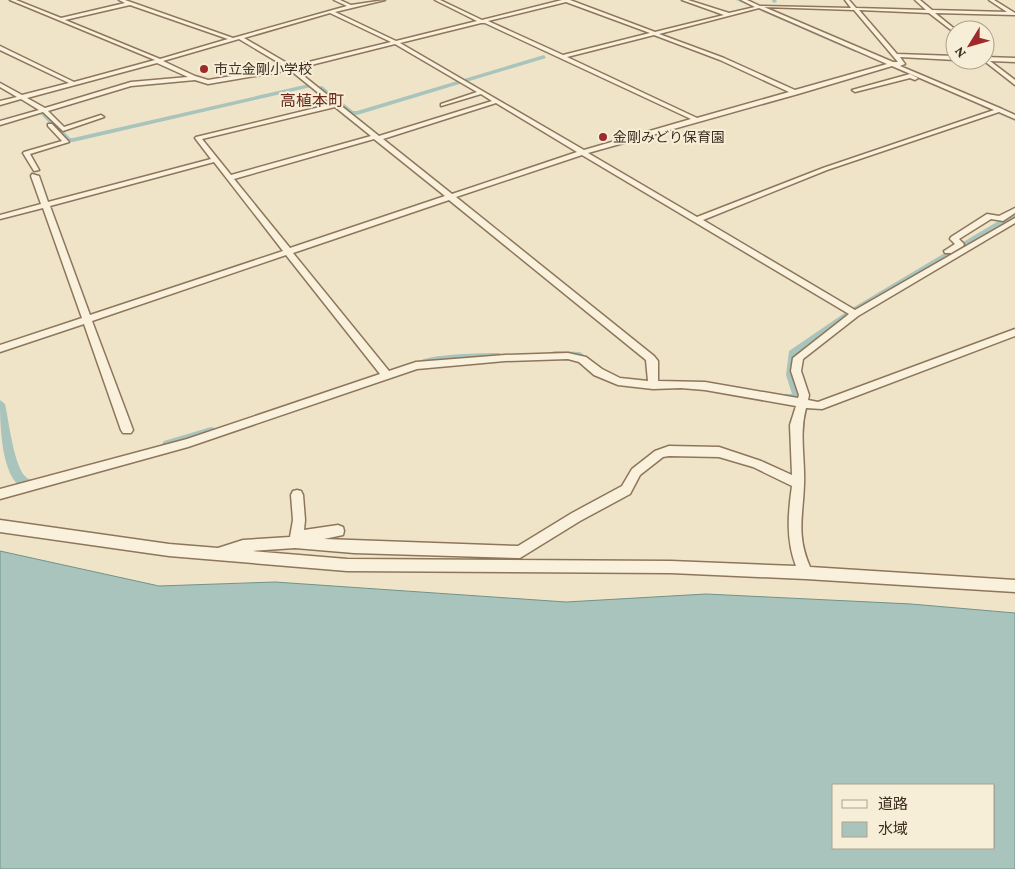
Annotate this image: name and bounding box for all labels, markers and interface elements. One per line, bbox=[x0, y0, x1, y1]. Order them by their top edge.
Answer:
north arrow bbox=[945, 20, 995, 70]
text: N bbox=[950, 44, 969, 61]
place label: 市立金剛小学校 bbox=[214, 61, 312, 77]
marker: 市立金剛小学校 bbox=[198, 63, 210, 75]
district label: 高植本町 bbox=[280, 92, 344, 109]
place label: 金剛みどり保育園 bbox=[613, 129, 725, 145]
marker: 金剛みどり保育園 bbox=[597, 131, 609, 143]
legend bbox=[832, 784, 995, 849]
text: 道路 bbox=[878, 796, 908, 812]
text: 水域 bbox=[878, 821, 908, 837]

